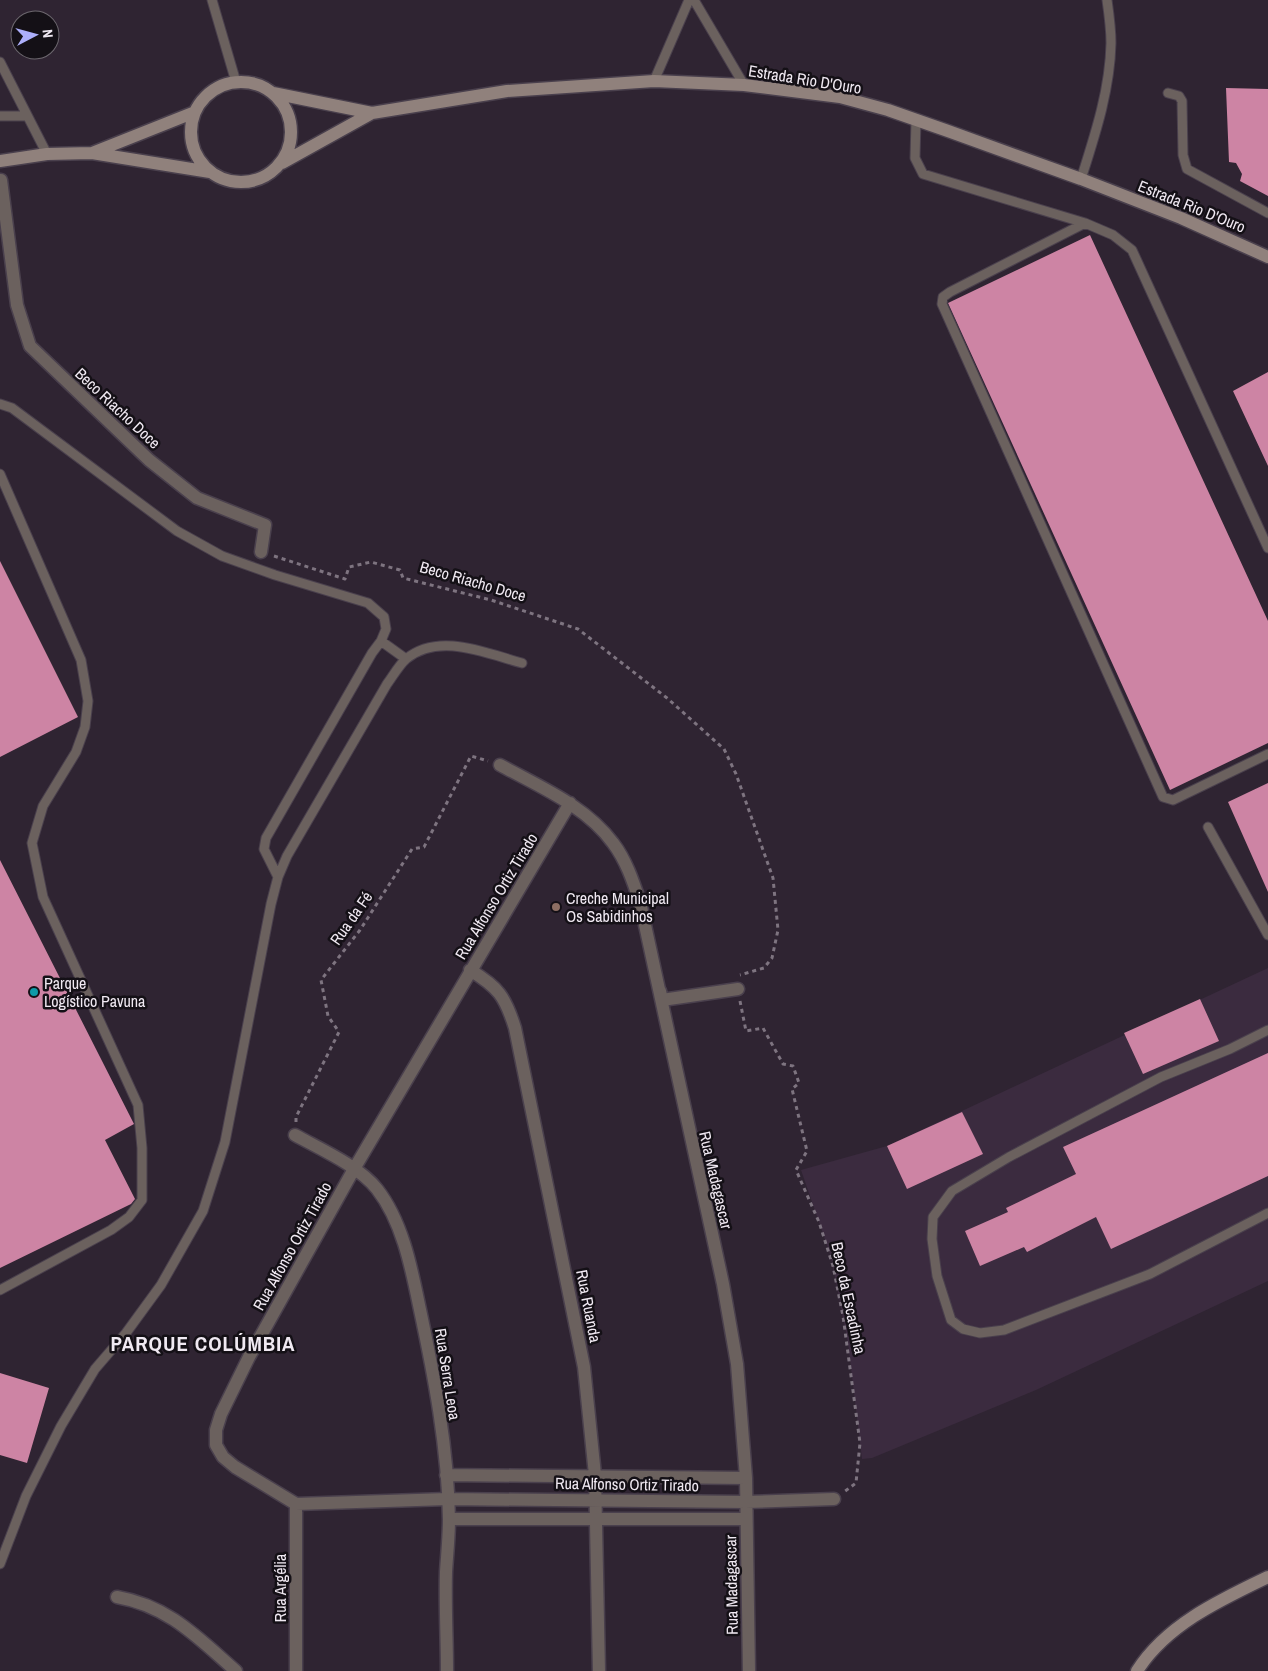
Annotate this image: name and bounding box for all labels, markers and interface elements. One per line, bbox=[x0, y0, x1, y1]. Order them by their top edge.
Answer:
north arrow bbox=[10, 10, 60, 60]
text: N bbox=[39, 29, 57, 39]
street label: Estrada Rio D'Ouro bbox=[747, 59, 863, 99]
street label: Estrada Rio D'Ouro bbox=[1135, 174, 1249, 238]
street label: Beco Riacho Doce bbox=[70, 363, 166, 453]
street label: Beco Riacho Doce bbox=[417, 555, 529, 607]
street label: Rua Alfonso Ortiz Tirado bbox=[450, 829, 542, 963]
street label: Rua da Fé bbox=[325, 887, 377, 949]
place label: Creche Municipal Os Sabidinhos bbox=[566, 887, 669, 927]
marker: Creche Municipal Os Sabidinhos bbox=[550, 901, 562, 913]
place label: Parque Logístico Pavuna bbox=[44, 972, 146, 1012]
marker: Parque Logístico Pavuna bbox=[28, 986, 40, 998]
street label: Rua Madagascar bbox=[694, 1129, 738, 1232]
street label: Rua Alfonso Ortiz Tirado bbox=[247, 1178, 337, 1314]
street label: Beco da Escadinha bbox=[826, 1240, 872, 1357]
street label: Rua Ruanda bbox=[571, 1268, 607, 1345]
street label: Rua Serra Leoa bbox=[430, 1327, 466, 1422]
district label: PARQUE COLÚMBIA bbox=[111, 1329, 295, 1358]
street label: Rua Alfonso Ortiz Tirado bbox=[555, 1472, 699, 1496]
street label: Rua Madagascar bbox=[719, 1534, 743, 1635]
street label: Rua Argélia bbox=[269, 1553, 291, 1622]

